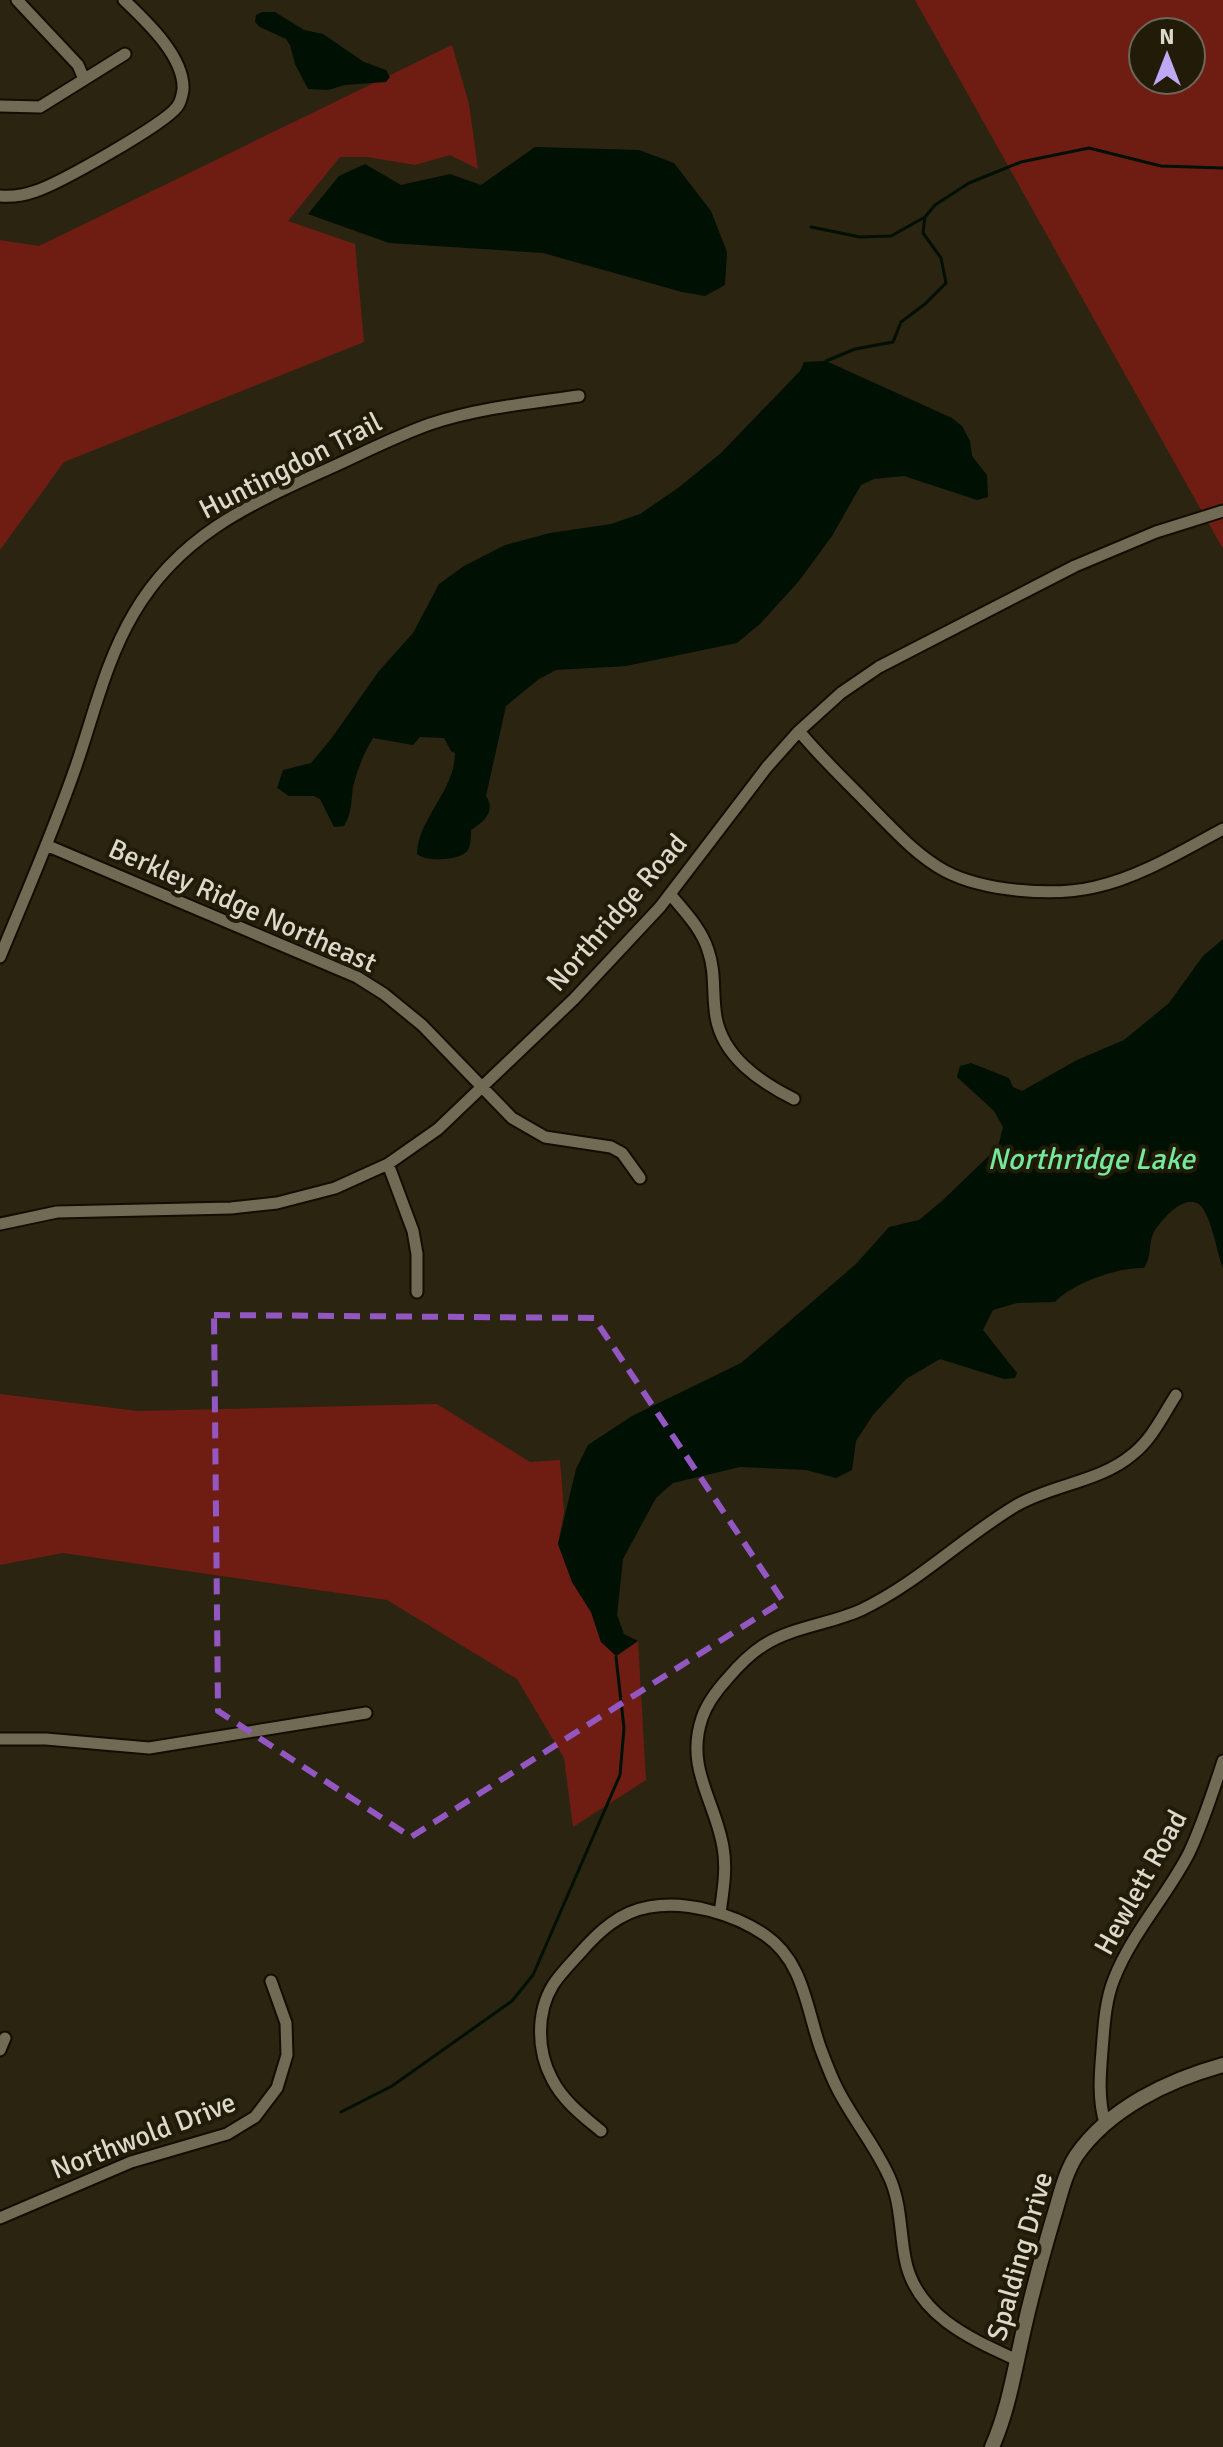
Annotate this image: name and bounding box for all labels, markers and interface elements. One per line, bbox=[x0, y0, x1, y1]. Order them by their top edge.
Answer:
north arrow bbox=[1127, 16, 1207, 96]
text: N bbox=[1159, 23, 1175, 50]
street label: Huntingdon Trail bbox=[193, 405, 388, 527]
street label: Northridge Road bbox=[539, 827, 694, 998]
street label: Berkley Ridge Northeast bbox=[103, 831, 382, 980]
water label: Northridge Lake bbox=[987, 1141, 1197, 1178]
street label: Hewlett Road bbox=[1087, 1804, 1195, 1961]
street label: Northwold Drive bbox=[46, 2085, 241, 2187]
street label: Spalding Drive bbox=[980, 2168, 1060, 2345]

